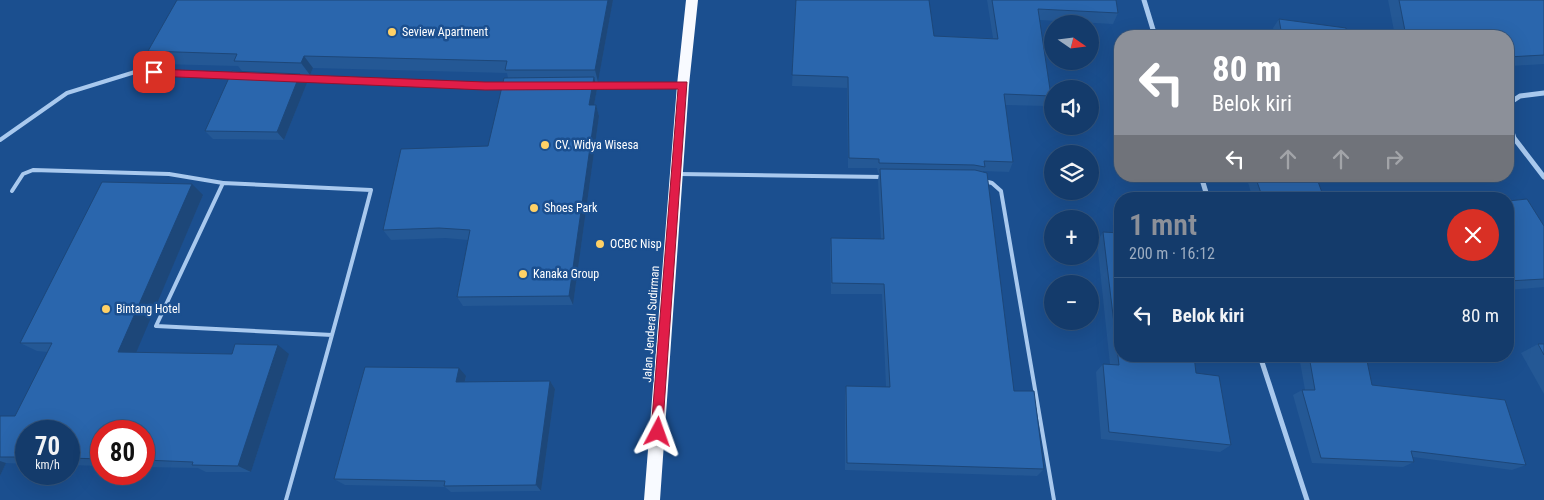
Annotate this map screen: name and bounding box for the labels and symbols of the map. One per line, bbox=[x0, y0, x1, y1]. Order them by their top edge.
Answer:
north arrow bbox=[1044, 15, 1099, 70]
place label: Seview Apartment bbox=[402, 25, 488, 39]
marker: Seview Apartment bbox=[386, 26, 398, 38]
pin bbox=[133, 51, 175, 93]
place label: CV. Widya Wisesa bbox=[555, 138, 639, 152]
marker: CV. Widya Wisesa bbox=[539, 139, 551, 151]
place label: Shoes Park bbox=[544, 201, 598, 215]
marker: Shoes Park bbox=[528, 202, 540, 214]
place label: OCBC Nisp bbox=[610, 237, 662, 251]
marker: OCBC Nisp bbox=[594, 238, 606, 250]
street label: Jalan Jenderal Sudirman bbox=[640, 265, 662, 383]
place label: Kanaka Group bbox=[533, 267, 599, 281]
marker: Kanaka Group bbox=[517, 268, 529, 280]
place label: Bintang Hotel bbox=[116, 302, 180, 316]
marker: Bintang Hotel bbox=[100, 303, 112, 315]
position arrow bbox=[631, 405, 683, 457]
speed limit sign: 80 bbox=[90, 420, 155, 485]

